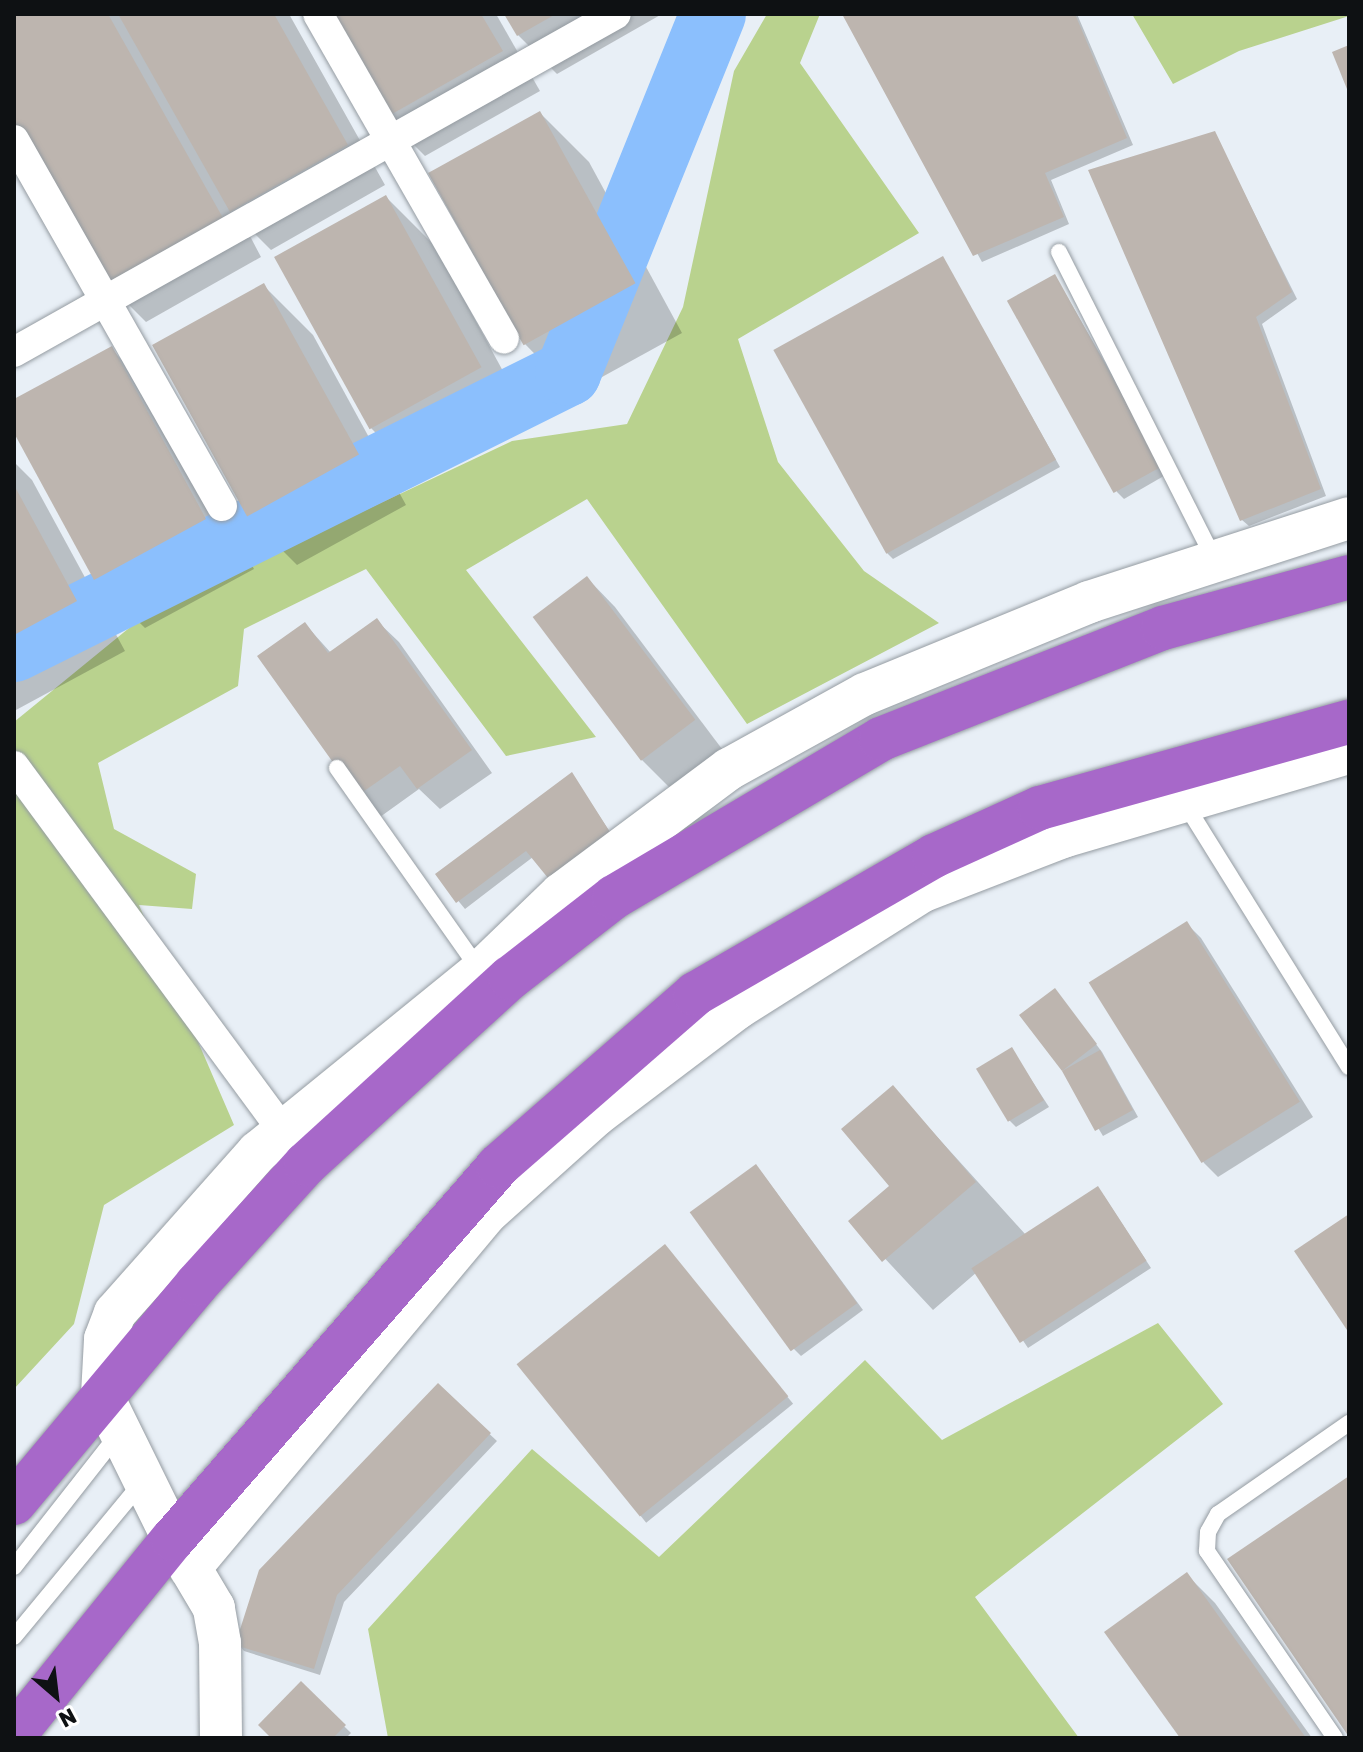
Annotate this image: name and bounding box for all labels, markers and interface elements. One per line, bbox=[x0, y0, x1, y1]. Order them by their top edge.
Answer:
north arrow bbox=[16, 1656, 96, 1736]
text: N bbox=[54, 1702, 81, 1733]

